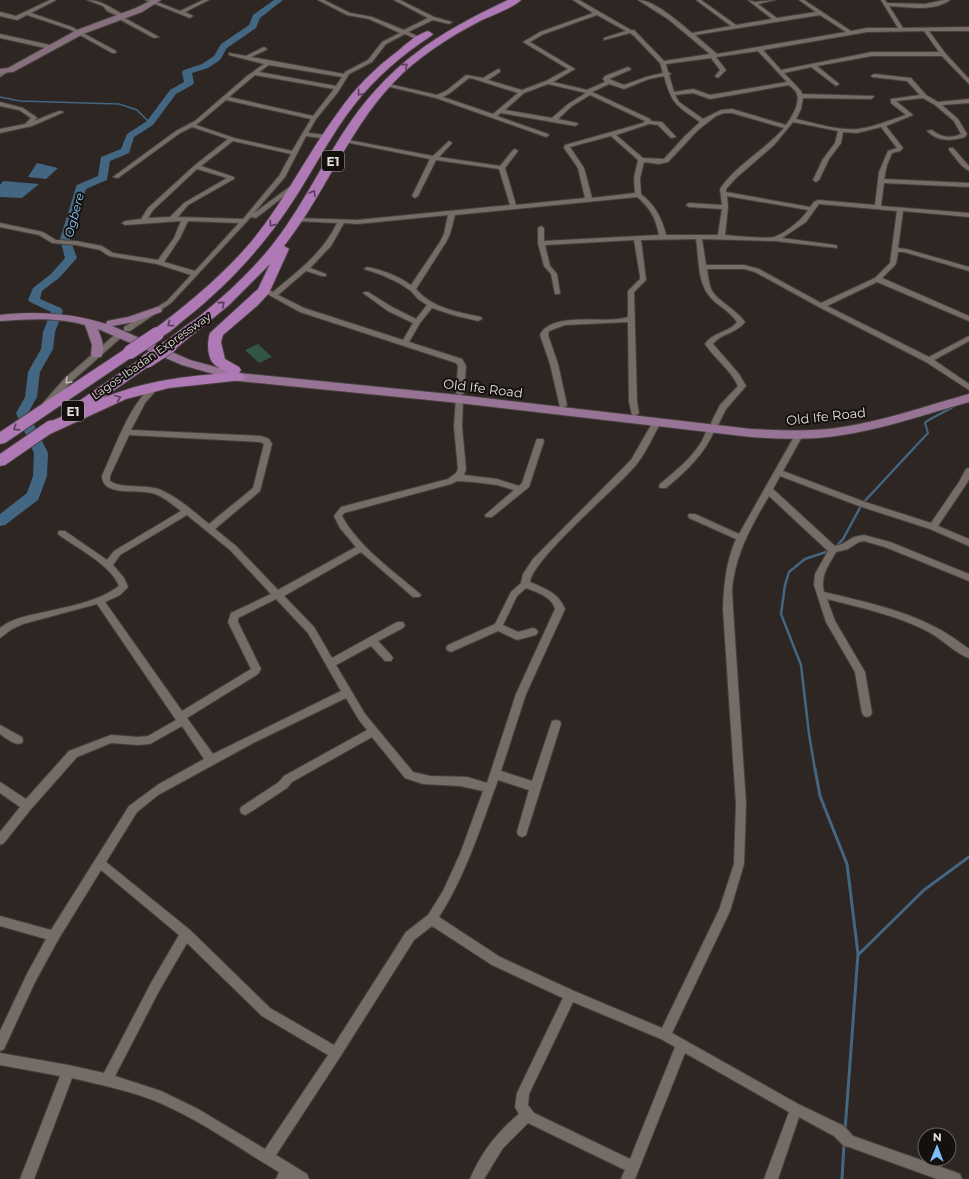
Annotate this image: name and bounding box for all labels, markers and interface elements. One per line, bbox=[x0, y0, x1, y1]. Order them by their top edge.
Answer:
one-way arrow bbox=[400, 64, 408, 71]
one-way arrow bbox=[357, 88, 364, 95]
road number: E1 bbox=[322, 151, 344, 171]
one-way arrow bbox=[308, 190, 315, 197]
water label: Ogbere bbox=[61, 191, 87, 239]
one-way arrow bbox=[270, 219, 277, 226]
one-way arrow bbox=[218, 302, 225, 309]
street label: Lagos-Ibadan Expressway bbox=[89, 309, 213, 403]
one-way arrow bbox=[168, 320, 175, 327]
street label: Old Ife Road bbox=[442, 375, 524, 401]
one-way arrow bbox=[65, 376, 73, 384]
one-way arrow bbox=[113, 395, 121, 403]
road number: E1 bbox=[62, 401, 84, 421]
street label: Old Ife Road bbox=[785, 404, 867, 428]
one-way arrow bbox=[13, 423, 20, 431]
north arrow bbox=[917, 1127, 957, 1167]
text: N bbox=[933, 1130, 942, 1144]

